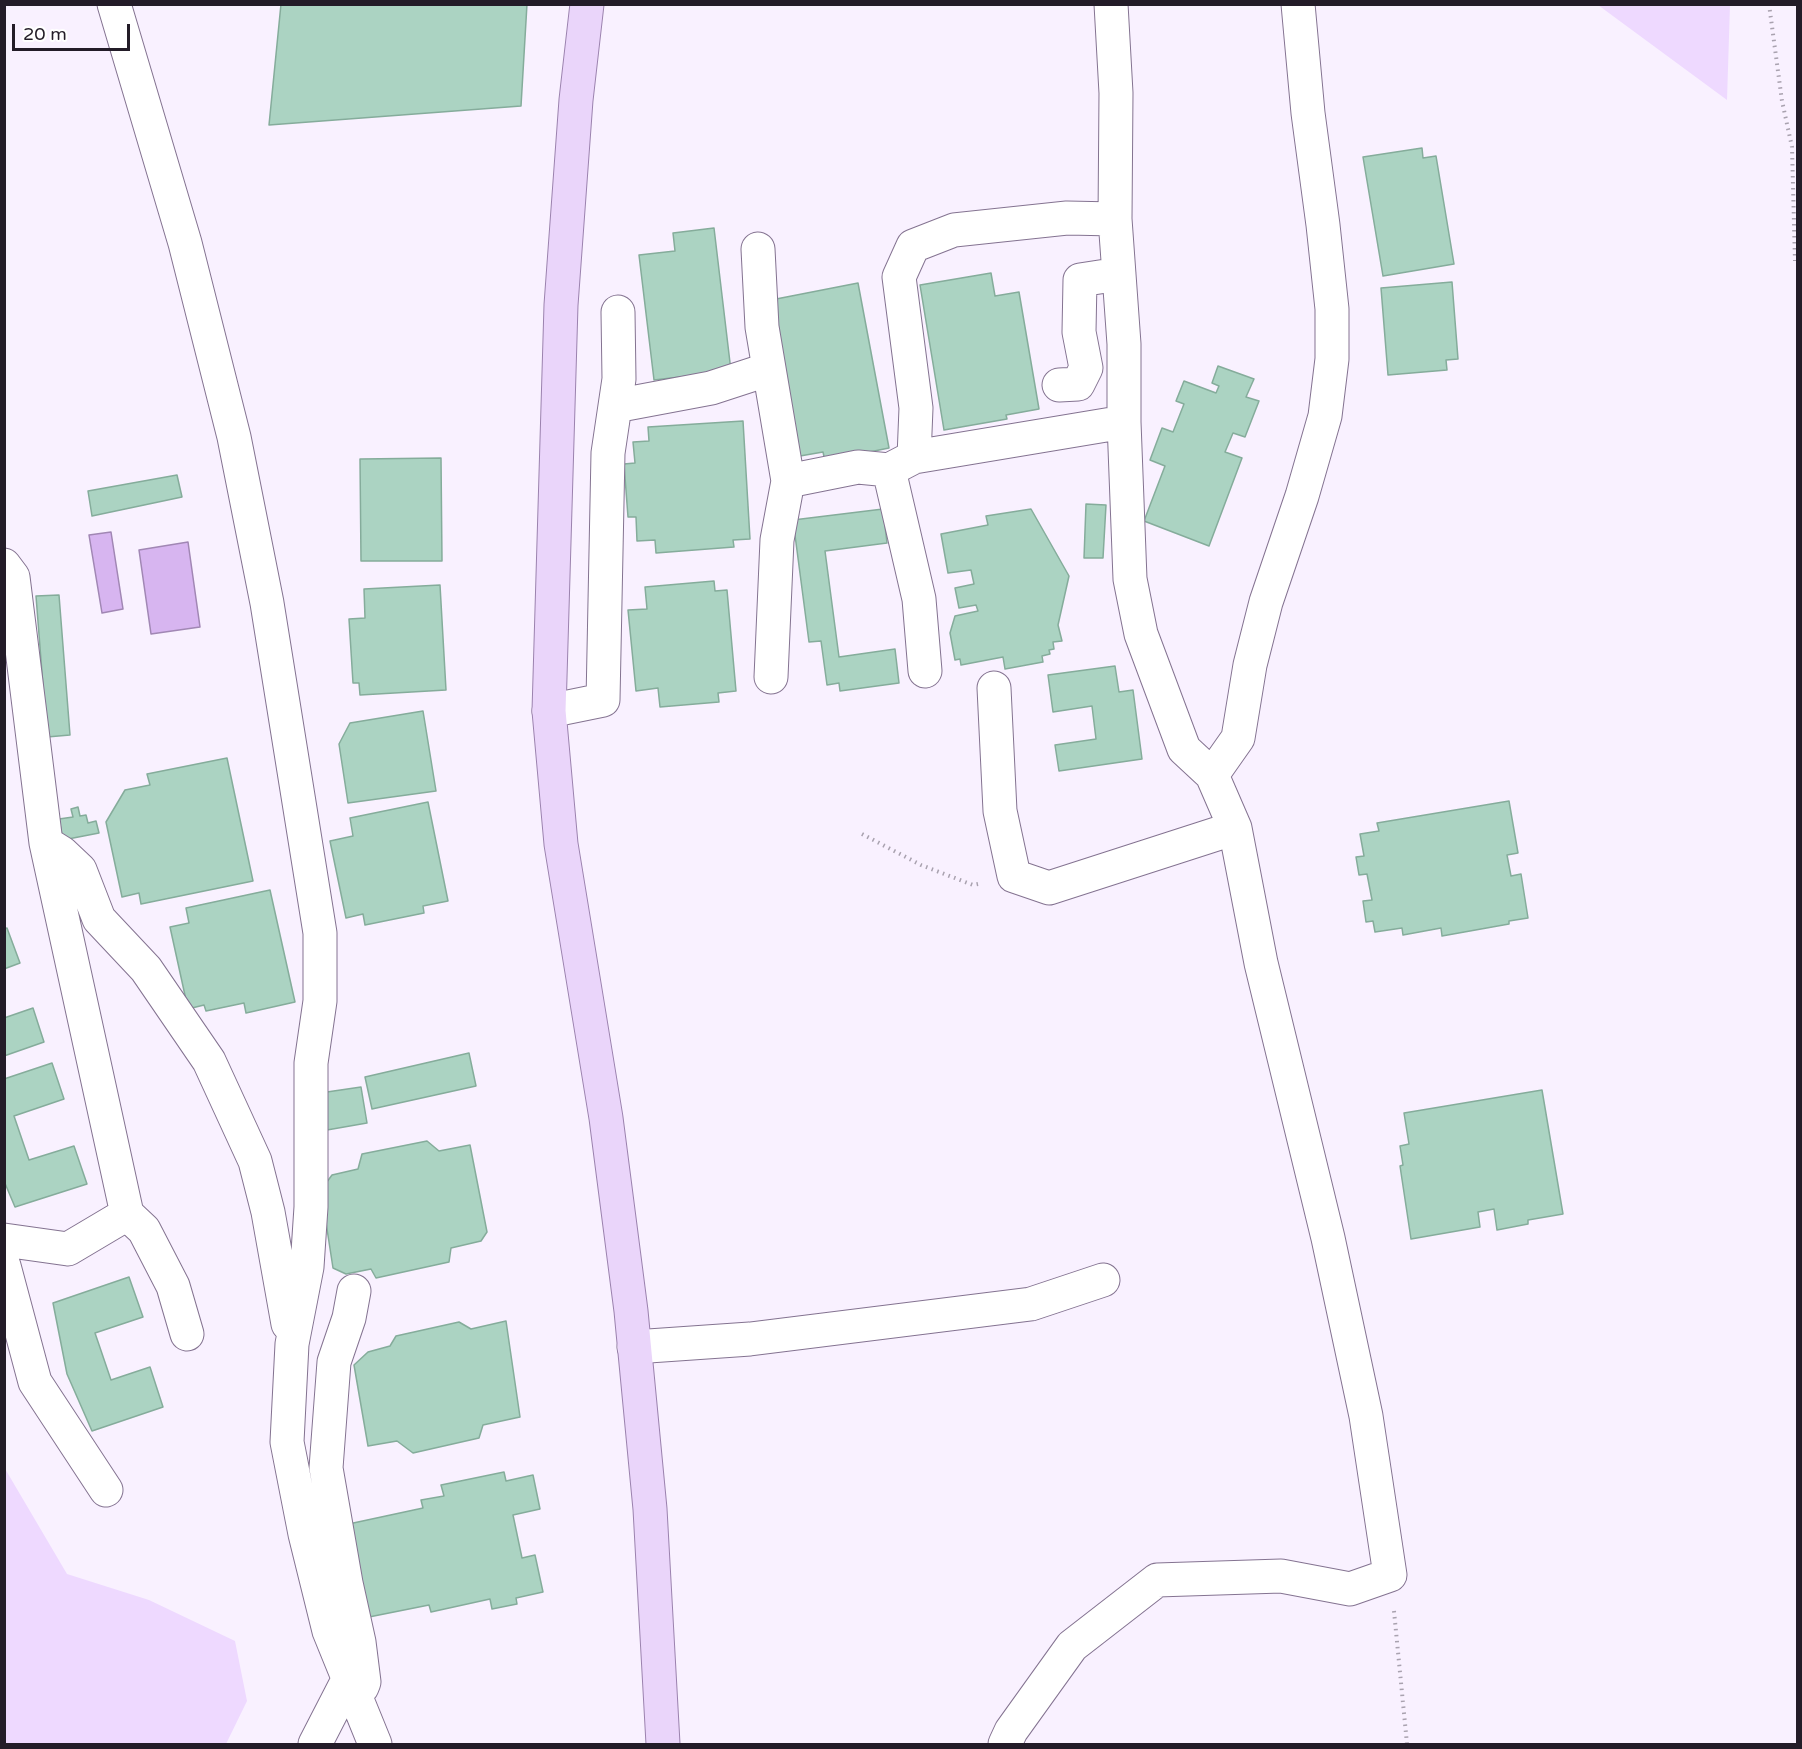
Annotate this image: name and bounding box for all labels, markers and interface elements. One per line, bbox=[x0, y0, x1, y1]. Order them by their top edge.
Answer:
scale bar bbox=[15, 12, 134, 50]
text: 20 m bbox=[23, 23, 67, 45]

